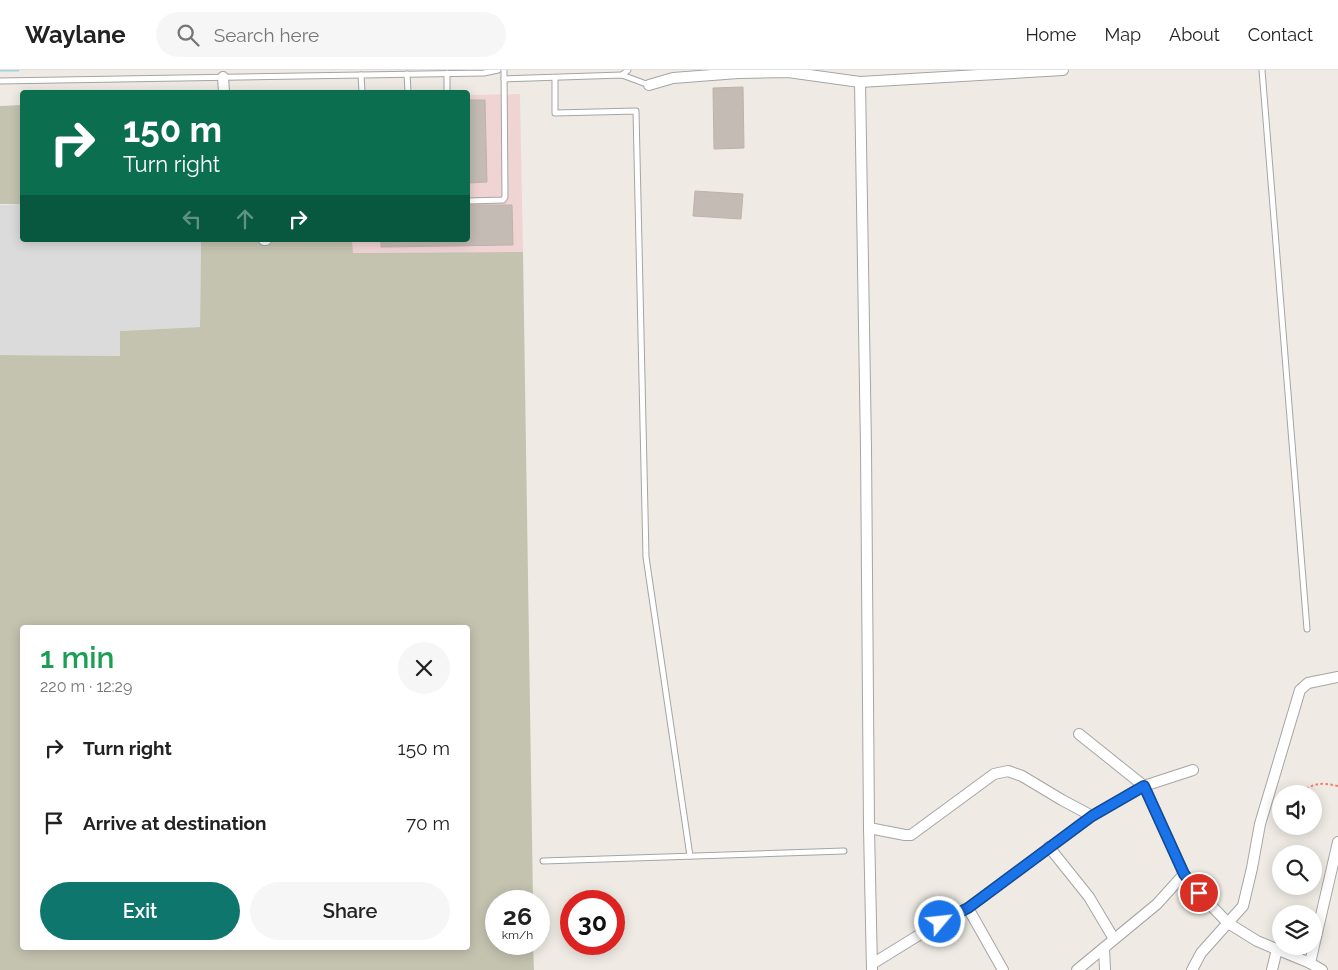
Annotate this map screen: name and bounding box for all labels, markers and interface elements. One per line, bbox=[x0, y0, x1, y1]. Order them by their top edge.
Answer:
search box bbox=[156, 12, 506, 57]
text: Waylane bbox=[25, 20, 126, 49]
icon: search bbox=[174, 21, 202, 49]
text: Search here bbox=[214, 24, 319, 46]
text: Home bbox=[1025, 24, 1076, 45]
text: Map bbox=[1104, 24, 1141, 45]
text: About bbox=[1169, 24, 1220, 45]
text: Contact bbox=[1248, 24, 1313, 45]
text: 150 m bbox=[123, 109, 222, 150]
icon: right bbox=[40, 110, 105, 175]
text: Turn right bbox=[123, 151, 220, 177]
icon: left bbox=[178, 205, 206, 233]
icon: ahead bbox=[231, 205, 259, 233]
icon: right bbox=[284, 205, 312, 233]
text: 1 min bbox=[40, 640, 115, 675]
button: close bbox=[398, 642, 450, 694]
text: 220 m · 12:29 bbox=[40, 677, 132, 696]
icon: right bbox=[40, 734, 68, 762]
text: Turn right bbox=[83, 737, 172, 759]
text: 150 m bbox=[398, 737, 450, 759]
map controls bbox=[1272, 785, 1322, 955]
button: sound bbox=[1272, 785, 1322, 835]
icon: arrive bbox=[40, 809, 68, 837]
text: Arrive at destination bbox=[83, 812, 267, 834]
text: 70 m bbox=[406, 812, 450, 834]
button: search bbox=[1272, 845, 1322, 895]
pin bbox=[1178, 872, 1220, 914]
icon: arrive bbox=[1185, 879, 1213, 907]
button: Exit bbox=[40, 882, 240, 940]
button: Share bbox=[250, 882, 450, 940]
speed limit sign: 30 bbox=[560, 890, 625, 955]
position arrow bbox=[913, 895, 965, 947]
text: 26 bbox=[503, 901, 532, 931]
button: layers bbox=[1272, 905, 1322, 955]
text: km/h bbox=[502, 928, 533, 942]

